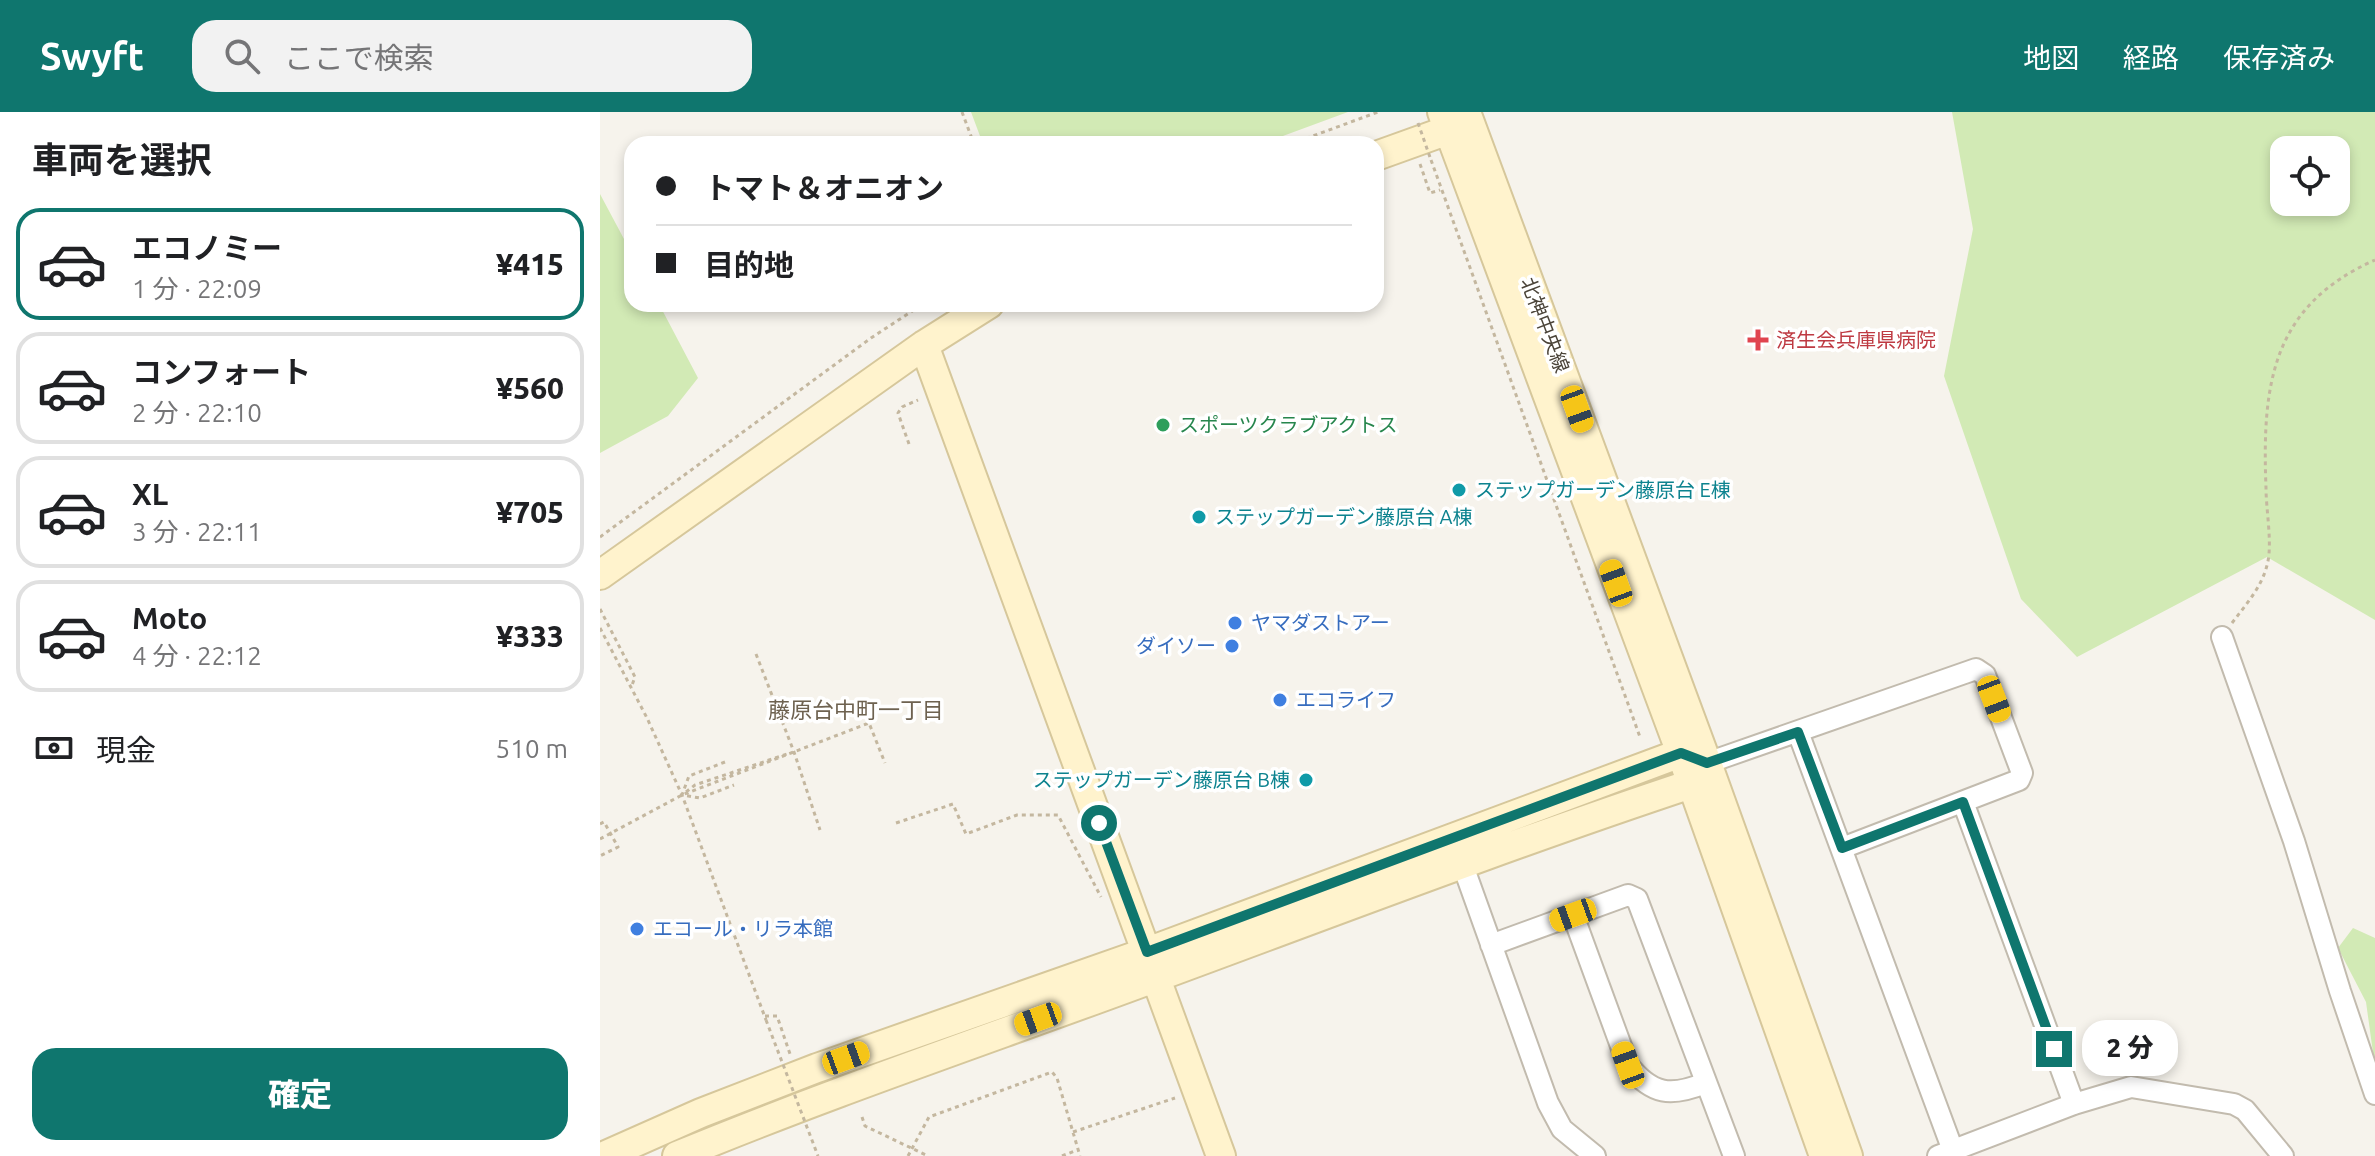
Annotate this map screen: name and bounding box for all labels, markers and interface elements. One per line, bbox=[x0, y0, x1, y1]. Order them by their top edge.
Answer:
search box bbox=[192, 20, 752, 92]
icon: search bbox=[220, 34, 264, 78]
text: Swyft bbox=[40, 35, 144, 77]
text: ここで検索 bbox=[284, 41, 434, 75]
text: 地図 bbox=[2023, 42, 2079, 73]
text: 経路 bbox=[2123, 42, 2179, 73]
text: 保存済み bbox=[2223, 42, 2335, 73]
map controls bbox=[2270, 136, 2350, 216]
button: locate bbox=[2270, 136, 2350, 216]
text: 車両を選択 bbox=[32, 139, 212, 180]
text: トマト＆オニオン bbox=[704, 171, 944, 205]
icon: car bbox=[36, 228, 108, 300]
text: エコノミー bbox=[132, 231, 282, 265]
text: ¥415 bbox=[496, 247, 564, 281]
text: 目的地 bbox=[704, 248, 794, 282]
text: 1 分 · 22:09 bbox=[132, 274, 262, 303]
street label: 北神中央線 bbox=[1517, 274, 1574, 376]
place label: 済生会兵庫県病院 bbox=[1776, 328, 1936, 351]
marker: 済生会兵庫県病院 bbox=[1747, 329, 1769, 351]
icon: car bbox=[36, 352, 108, 424]
text: コンフォート bbox=[132, 355, 311, 389]
text: ¥560 bbox=[496, 371, 564, 405]
car bbox=[1558, 382, 1596, 436]
text: 2 分 · 22:10 bbox=[132, 398, 262, 427]
place label: スポーツクラブアクトス bbox=[1179, 413, 1398, 436]
marker: スポーツクラブアクトス bbox=[1154, 416, 1172, 434]
icon: car bbox=[36, 476, 108, 548]
text: XL bbox=[132, 477, 168, 511]
place label: ステップガーデン藤原台 E棟 bbox=[1475, 478, 1731, 501]
marker: ステップガーデン藤原台 E棟 bbox=[1450, 481, 1468, 499]
text: ¥705 bbox=[496, 495, 564, 529]
place label: ステップガーデン藤原台 A棟 bbox=[1215, 505, 1473, 528]
marker: ステップガーデン藤原台 A棟 bbox=[1190, 508, 1208, 526]
text: 3 分 · 22:11 bbox=[132, 517, 262, 546]
car bbox=[1597, 556, 1635, 610]
icon: car bbox=[36, 600, 108, 672]
text: Moto bbox=[132, 601, 207, 635]
place label: ヤマダストアー bbox=[1251, 611, 1390, 634]
marker: ヤマダストアー bbox=[1226, 614, 1244, 632]
text: ¥333 bbox=[496, 619, 564, 653]
place label: ダイソー bbox=[1136, 634, 1216, 657]
marker: ダイソー bbox=[1223, 637, 1241, 655]
text: 4 分 · 22:12 bbox=[132, 641, 262, 670]
car bbox=[1974, 672, 2014, 726]
place label: エコライフ bbox=[1296, 688, 1396, 711]
marker: エコライフ bbox=[1271, 691, 1289, 709]
district label: 藤原台中町一丁目 bbox=[768, 697, 944, 722]
icon: cash bbox=[32, 726, 76, 770]
text: 現金 bbox=[96, 733, 156, 767]
text: 510 m bbox=[496, 734, 568, 763]
place label: ステップガーデン藤原台 B棟 bbox=[1033, 768, 1290, 791]
marker: ステップガーデン藤原台 B棟 bbox=[1297, 771, 1315, 789]
route start bbox=[1081, 805, 1117, 841]
car bbox=[1546, 896, 1600, 934]
place label: エコール・リラ本館 bbox=[653, 917, 833, 940]
marker: エコール・リラ本館 bbox=[628, 920, 646, 938]
car bbox=[1011, 1000, 1065, 1038]
callout: 2 分 bbox=[2082, 1021, 2178, 1077]
route end bbox=[2036, 1031, 2072, 1067]
text: 2 分 bbox=[2107, 1033, 2153, 1062]
car bbox=[1609, 1038, 1647, 1092]
car bbox=[819, 1039, 873, 1077]
button: 確定 bbox=[32, 1048, 568, 1140]

